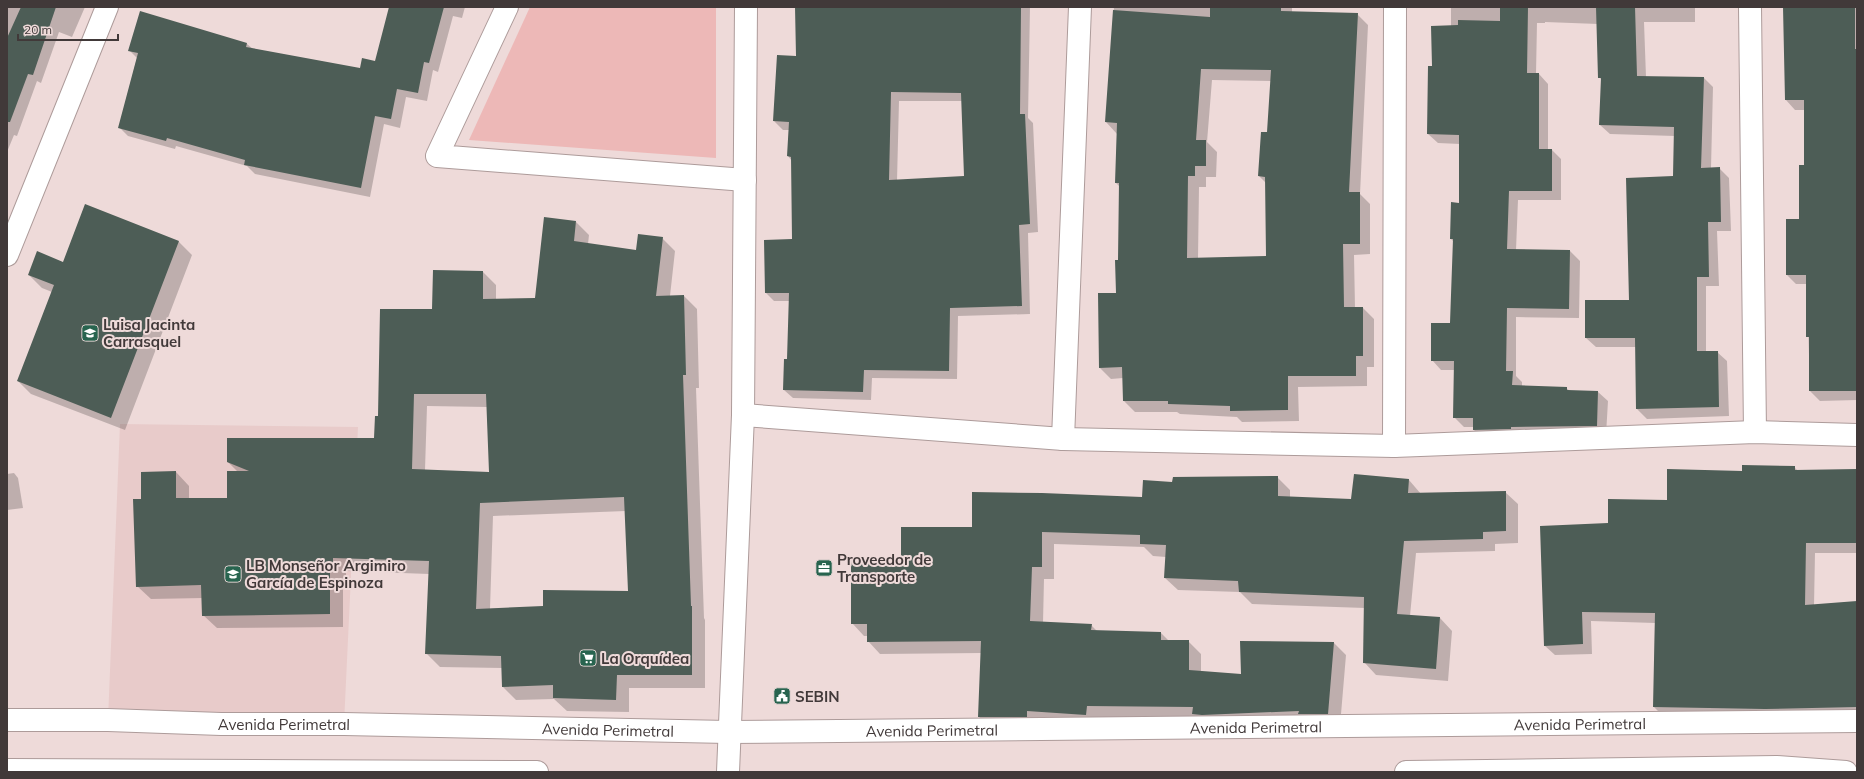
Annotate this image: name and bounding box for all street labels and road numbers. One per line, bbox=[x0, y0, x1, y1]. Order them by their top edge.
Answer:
street label: Avenida Perimetral bbox=[1514, 714, 1646, 734]
street label: Avenida Perimetral bbox=[218, 715, 350, 734]
street label: Avenida Perimetral bbox=[1190, 717, 1322, 737]
street label: Avenida Perimetral bbox=[542, 719, 674, 740]
street label: Avenida Perimetral bbox=[866, 720, 998, 740]

